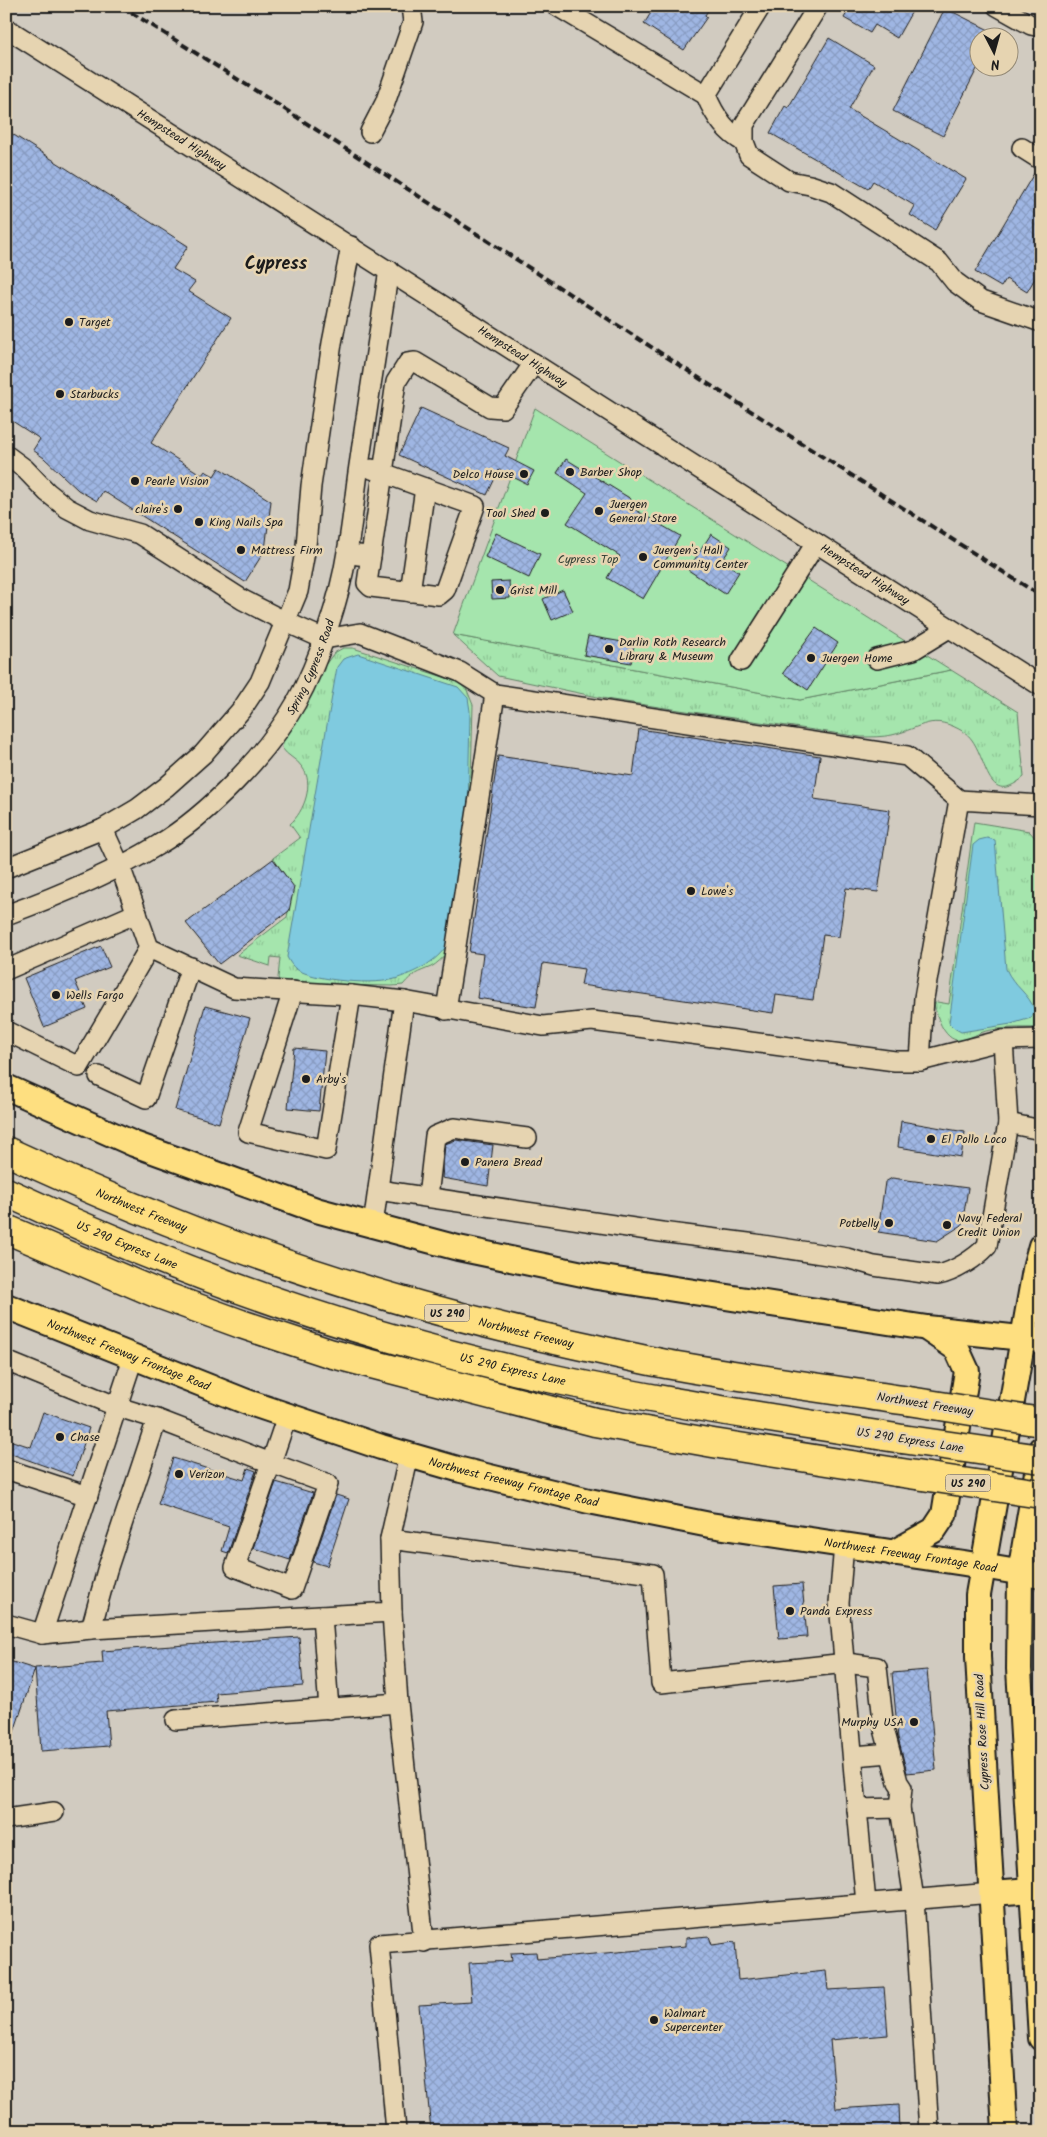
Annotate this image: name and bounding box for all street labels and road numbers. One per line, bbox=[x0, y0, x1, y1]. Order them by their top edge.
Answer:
street label: Hempstead Highway bbox=[133, 104, 230, 176]
street label: Hempstead Highway bbox=[474, 321, 571, 393]
street label: Hempstead Highway bbox=[816, 539, 914, 610]
street label: Spring Cypress Road bbox=[282, 616, 340, 719]
street label: Northwest Freeway bbox=[93, 1183, 190, 1238]
street label: US 290 Express Lane bbox=[73, 1216, 181, 1275]
road number: US 290 bbox=[424, 1305, 470, 1322]
street label: Northwest Freeway bbox=[476, 1313, 576, 1354]
street label: Northwest Freeway Frontage Road bbox=[44, 1314, 214, 1397]
street label: US 290 Express Lane bbox=[458, 1348, 568, 1391]
street label: Northwest Freeway bbox=[876, 1388, 975, 1422]
street label: US 290 Express Lane bbox=[855, 1423, 965, 1458]
street label: Northwest Freeway Frontage Road bbox=[426, 1452, 601, 1513]
road number: US 290 bbox=[946, 1475, 990, 1492]
street label: Northwest Freeway Frontage Road bbox=[823, 1533, 999, 1579]
street label: Cypress Rose Hill Road bbox=[970, 1672, 995, 1791]

